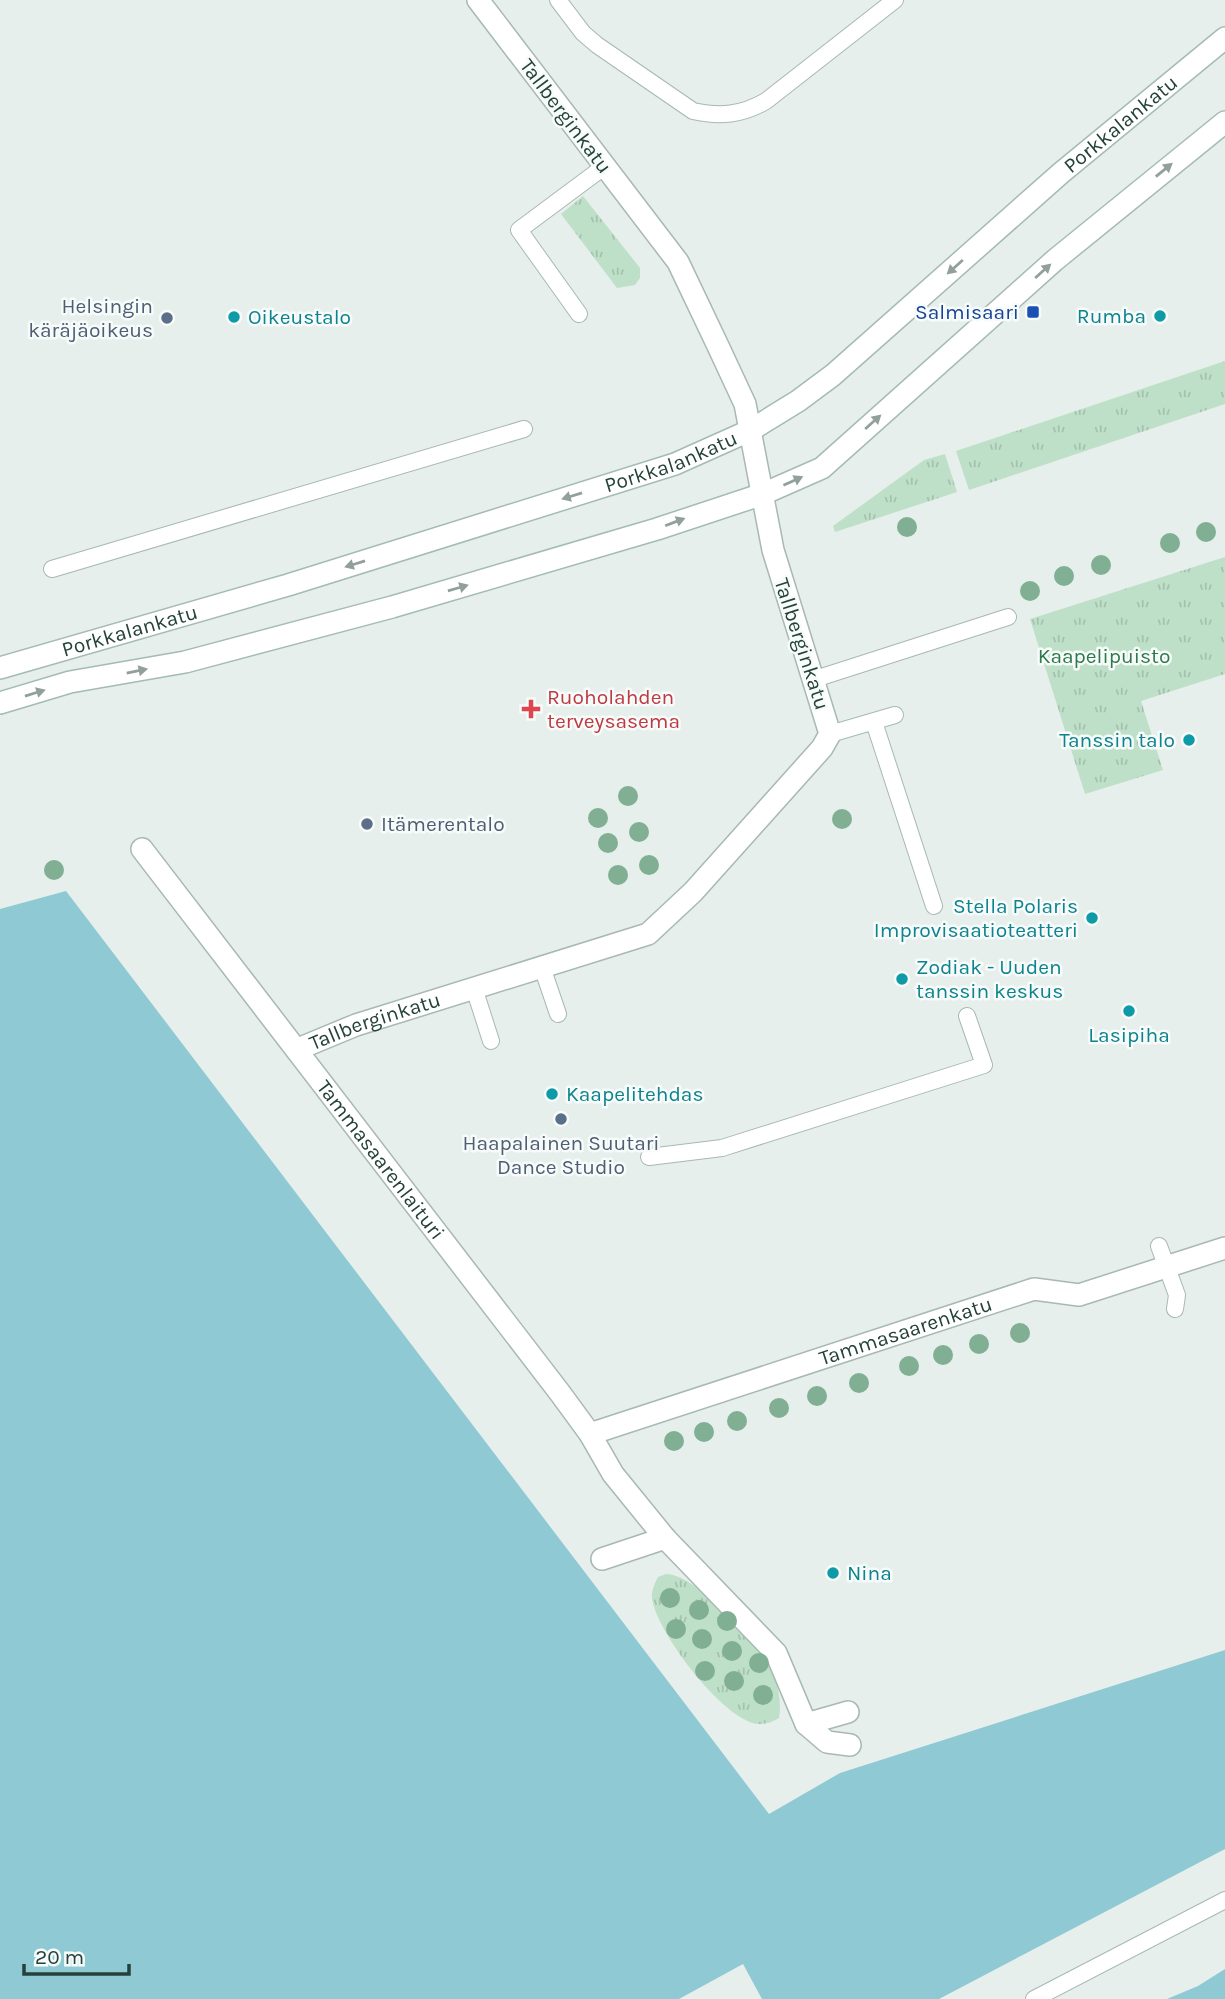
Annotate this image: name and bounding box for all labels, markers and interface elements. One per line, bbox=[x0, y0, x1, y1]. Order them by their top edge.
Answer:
street label: Tallberginkatu bbox=[515, 54, 617, 178]
street label: Porkkalankatu bbox=[1059, 70, 1182, 178]
one-way arrow bbox=[1156, 163, 1173, 178]
one-way arrow bbox=[947, 258, 964, 274]
one-way arrow bbox=[1034, 263, 1052, 279]
place label: Helsingin käräjäoikeus bbox=[28, 294, 153, 342]
place label: Salmisaari bbox=[915, 300, 1019, 324]
marker: Salmisaari bbox=[1025, 304, 1041, 320]
place label: Rumba bbox=[1077, 304, 1146, 328]
place label: Oikeustalo bbox=[248, 305, 351, 329]
marker: Rumba bbox=[1152, 308, 1168, 324]
marker: Oikeustalo bbox=[226, 309, 242, 325]
marker: Helsingin käräjäoikeus bbox=[159, 310, 175, 326]
one-way arrow bbox=[864, 415, 881, 431]
street label: Porkkalankatu bbox=[601, 426, 741, 497]
one-way arrow bbox=[783, 475, 803, 487]
one-way arrow bbox=[561, 491, 582, 501]
one-way arrow bbox=[665, 517, 686, 528]
one-way arrow bbox=[344, 559, 365, 569]
street label: Tallberginkatu bbox=[769, 575, 835, 713]
one-way arrow bbox=[448, 583, 469, 593]
street label: Porkkalankatu bbox=[59, 600, 200, 662]
park label: Kaapelipuisto bbox=[1038, 644, 1170, 668]
one-way arrow bbox=[126, 665, 148, 676]
place label: Ruoholahden terveysasema bbox=[547, 685, 680, 733]
one-way arrow bbox=[25, 687, 46, 697]
marker: Ruoholahden terveysasema bbox=[521, 699, 541, 719]
place label: Tanssin talo bbox=[1059, 728, 1175, 752]
marker: Tanssin talo bbox=[1181, 732, 1197, 748]
place label: Itämerentalo bbox=[381, 812, 505, 836]
marker: Itämerentalo bbox=[359, 816, 375, 832]
place label: Stella Polaris Improvisaatioteatteri bbox=[874, 894, 1078, 942]
marker: Stella Polaris Improvisaatioteatteri bbox=[1084, 910, 1100, 926]
place label: Zodiak - Uuden tanssin keskus bbox=[916, 955, 1063, 1003]
marker: Zodiak - Uuden tanssin keskus bbox=[894, 971, 910, 987]
street label: Tallberginkatu bbox=[306, 987, 444, 1055]
marker: Lasipiha bbox=[1121, 1003, 1137, 1019]
place label: Lasipiha bbox=[1088, 1023, 1170, 1047]
street label: Tammasaarenlaituri bbox=[312, 1075, 450, 1244]
place label: Kaapelitehdas bbox=[566, 1082, 703, 1106]
marker: Kaapelitehdas bbox=[544, 1086, 560, 1102]
marker: Haapalainen Suutari Dance Studio bbox=[553, 1111, 569, 1127]
place label: Haapalainen Suutari Dance Studio bbox=[462, 1131, 660, 1179]
street label: Tammasaarenkatu bbox=[816, 1292, 995, 1370]
place label: Nina bbox=[847, 1561, 892, 1585]
marker: Nina bbox=[825, 1565, 841, 1581]
scale bar bbox=[24, 1932, 130, 1976]
text: 20 m bbox=[35, 1945, 84, 1969]

